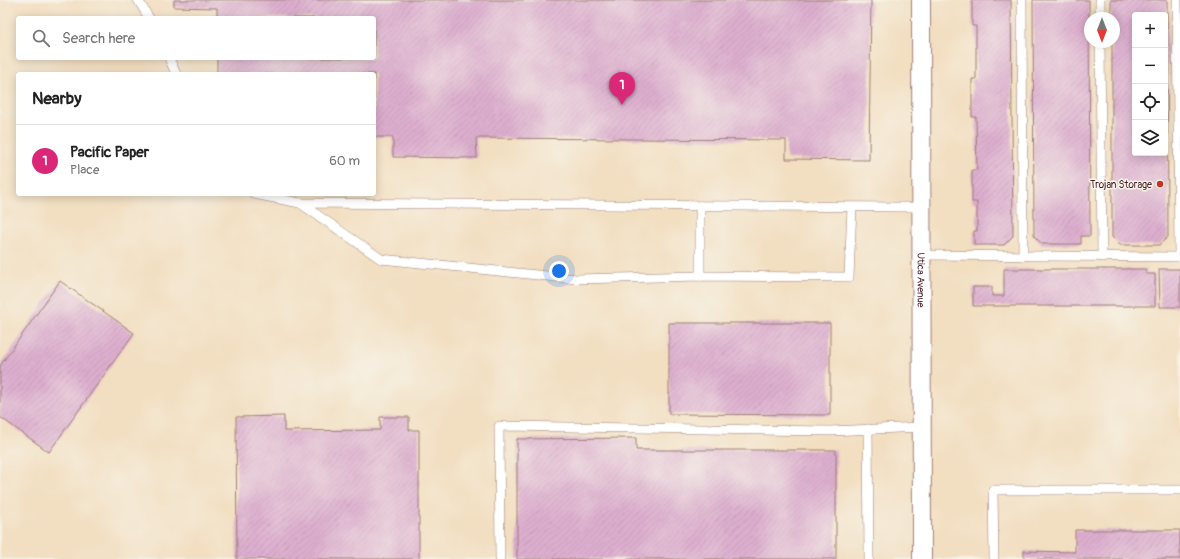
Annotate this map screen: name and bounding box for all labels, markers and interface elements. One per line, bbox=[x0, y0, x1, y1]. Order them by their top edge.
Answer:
north arrow bbox=[1084, 12, 1120, 48]
map controls bbox=[1132, 12, 1168, 156]
button: + bbox=[1132, 12, 1168, 48]
search box bbox=[16, 16, 376, 60]
icon: search bbox=[30, 27, 52, 49]
text: Search here bbox=[62, 29, 135, 48]
button: − bbox=[1132, 48, 1168, 84]
pin: 1 bbox=[609, 72, 635, 105]
button: locate bbox=[1132, 84, 1168, 120]
text: Nearby bbox=[32, 88, 81, 109]
button: layers bbox=[1132, 120, 1168, 156]
text: Pacific Paper bbox=[70, 143, 149, 162]
text: 1 bbox=[42, 153, 48, 169]
text: 60 m bbox=[329, 153, 360, 169]
text: Place bbox=[70, 162, 99, 178]
place label: Trojan Storage bbox=[1090, 179, 1152, 191]
marker: Trojan Storage bbox=[1155, 179, 1165, 189]
street label: Utica Avenue bbox=[914, 252, 927, 308]
your location bbox=[549, 261, 569, 281]

